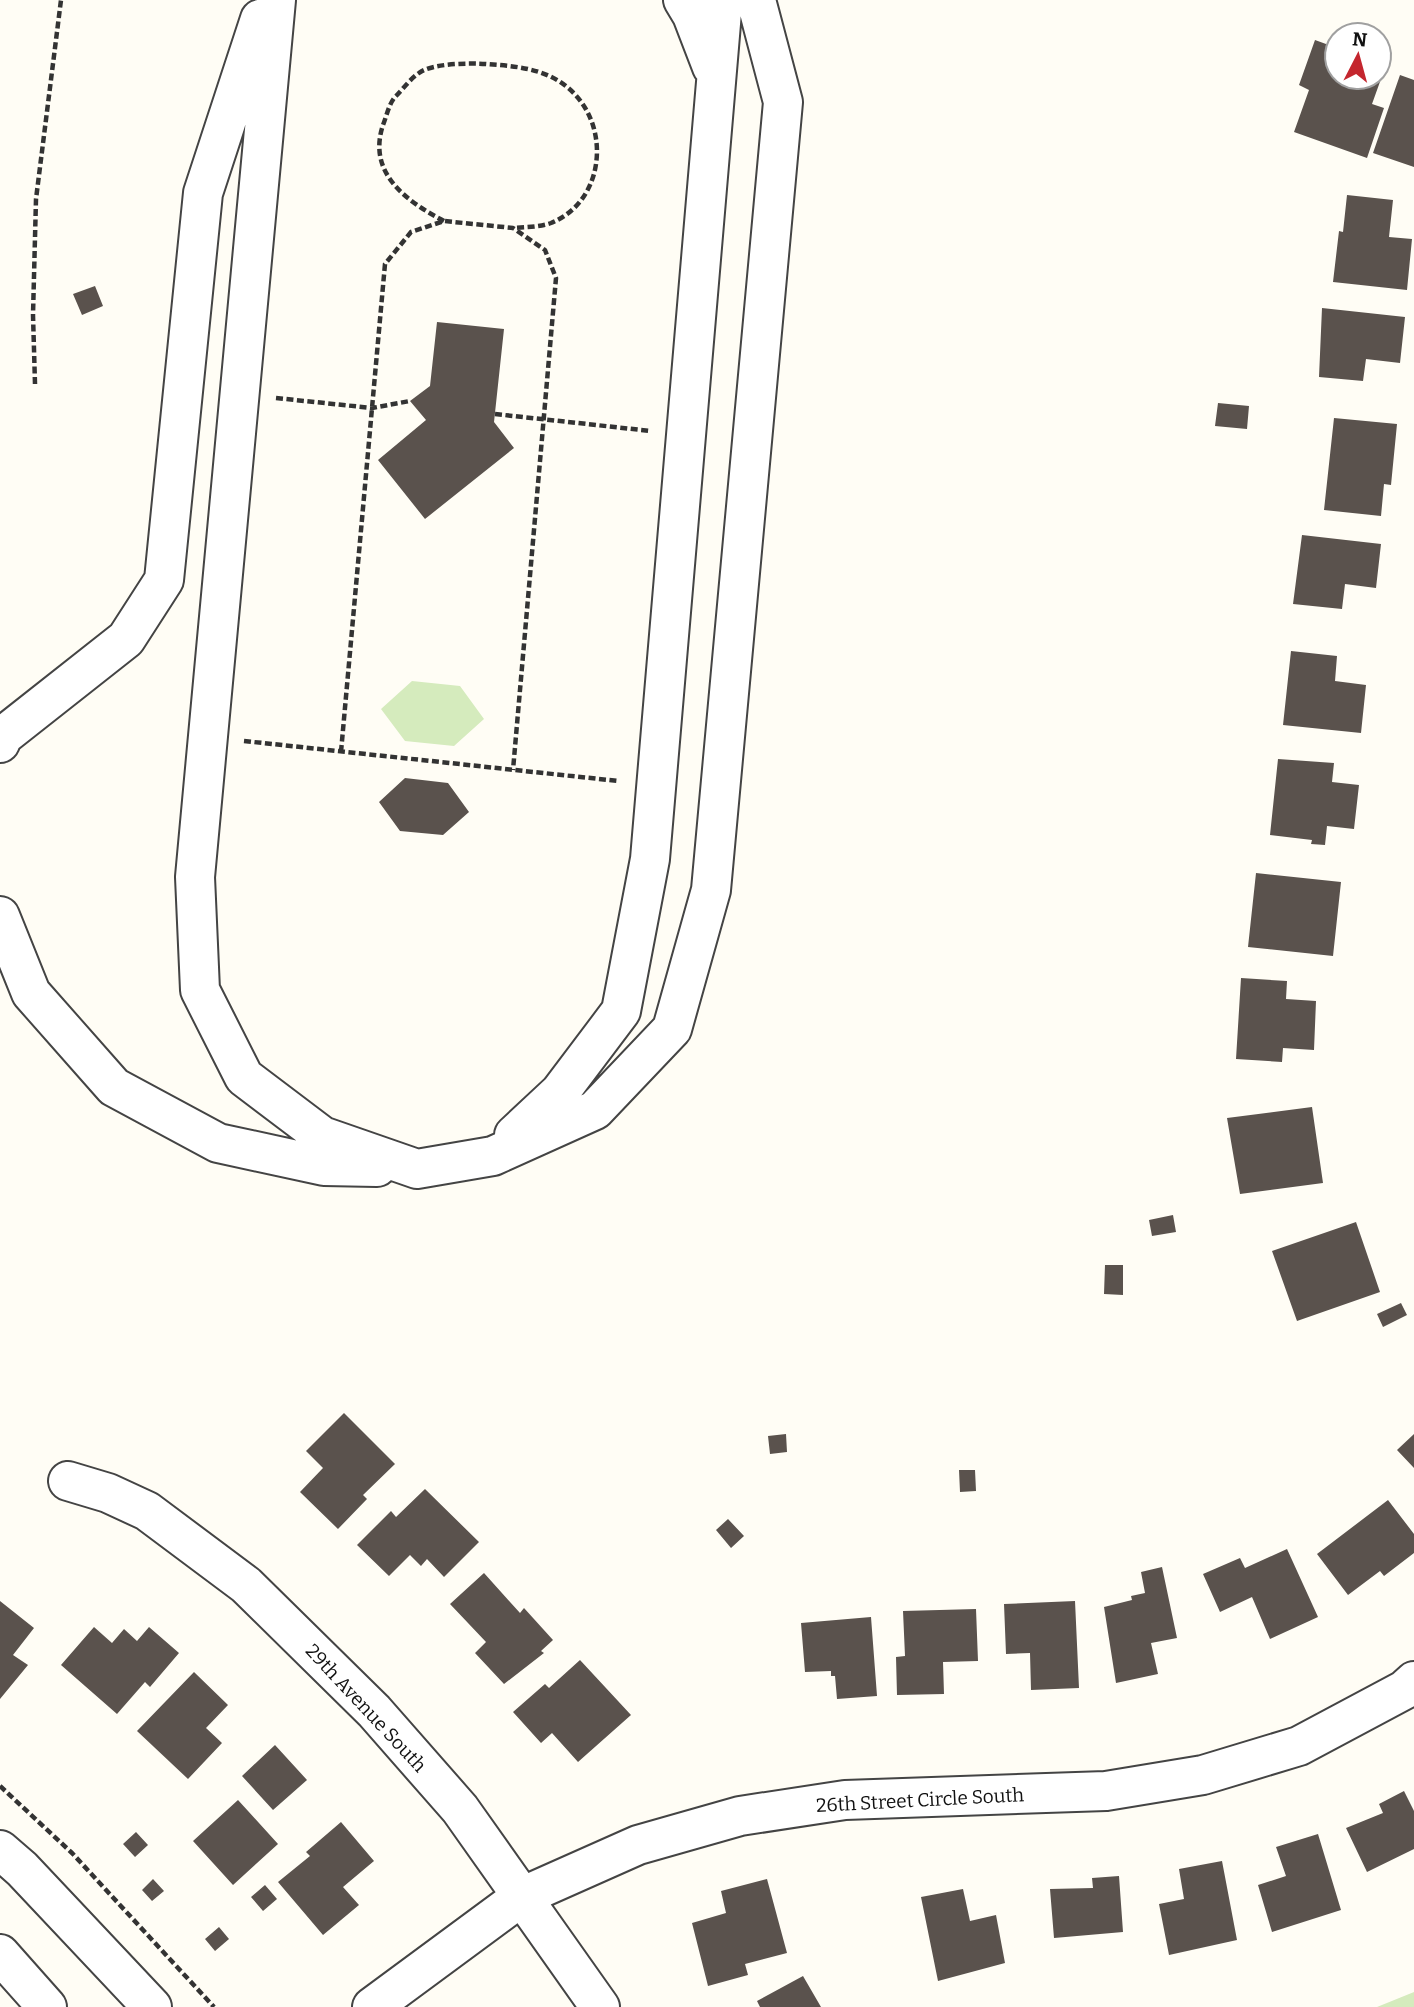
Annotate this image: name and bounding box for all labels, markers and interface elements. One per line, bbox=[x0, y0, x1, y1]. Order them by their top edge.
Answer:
north arrow bbox=[1323, 21, 1393, 91]
text: N bbox=[1351, 27, 1369, 52]
street label: 29th Avenue South bbox=[301, 1639, 431, 1777]
street label: 26th Street Circle South bbox=[816, 1783, 1025, 1817]

